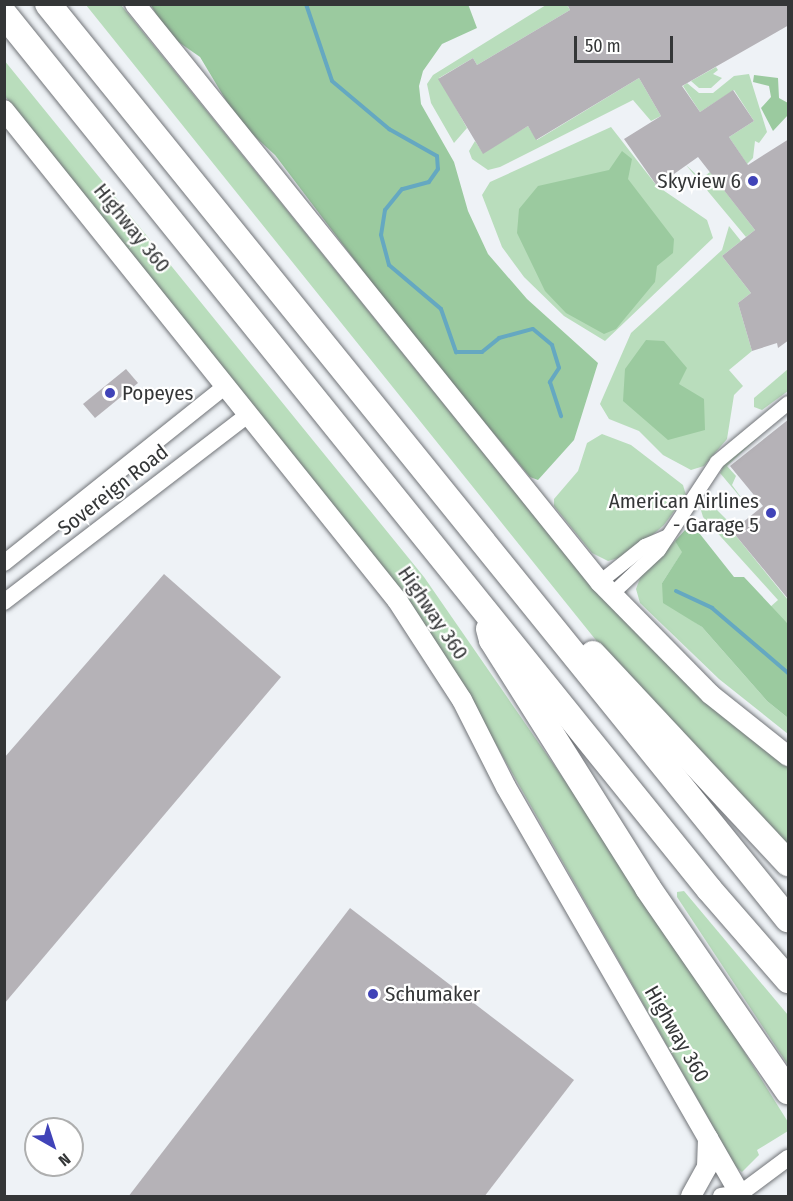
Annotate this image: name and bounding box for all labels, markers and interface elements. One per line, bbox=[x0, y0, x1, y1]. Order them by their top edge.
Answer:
scale bar bbox=[577, 24, 676, 62]
text: 50 m bbox=[585, 35, 621, 57]
place label: Skyview 6 bbox=[657, 168, 741, 194]
marker: Skyview 6 bbox=[746, 174, 760, 188]
street label: Highway 360 bbox=[88, 178, 176, 278]
place label: Popeyes bbox=[122, 380, 193, 406]
marker: Popeyes bbox=[103, 386, 117, 400]
street label: Sovereign Road bbox=[53, 439, 173, 541]
place label: American Airlines - Garage 5 bbox=[609, 488, 759, 538]
marker: American Airlines - Garage 5 bbox=[764, 506, 778, 520]
street label: Highway 360 bbox=[392, 561, 474, 665]
place label: Schumaker bbox=[385, 981, 480, 1007]
street label: Highway 360 bbox=[639, 981, 715, 1087]
marker: Schumaker bbox=[366, 987, 380, 1001]
north arrow bbox=[24, 1117, 84, 1177]
text: N bbox=[55, 1149, 74, 1170]

